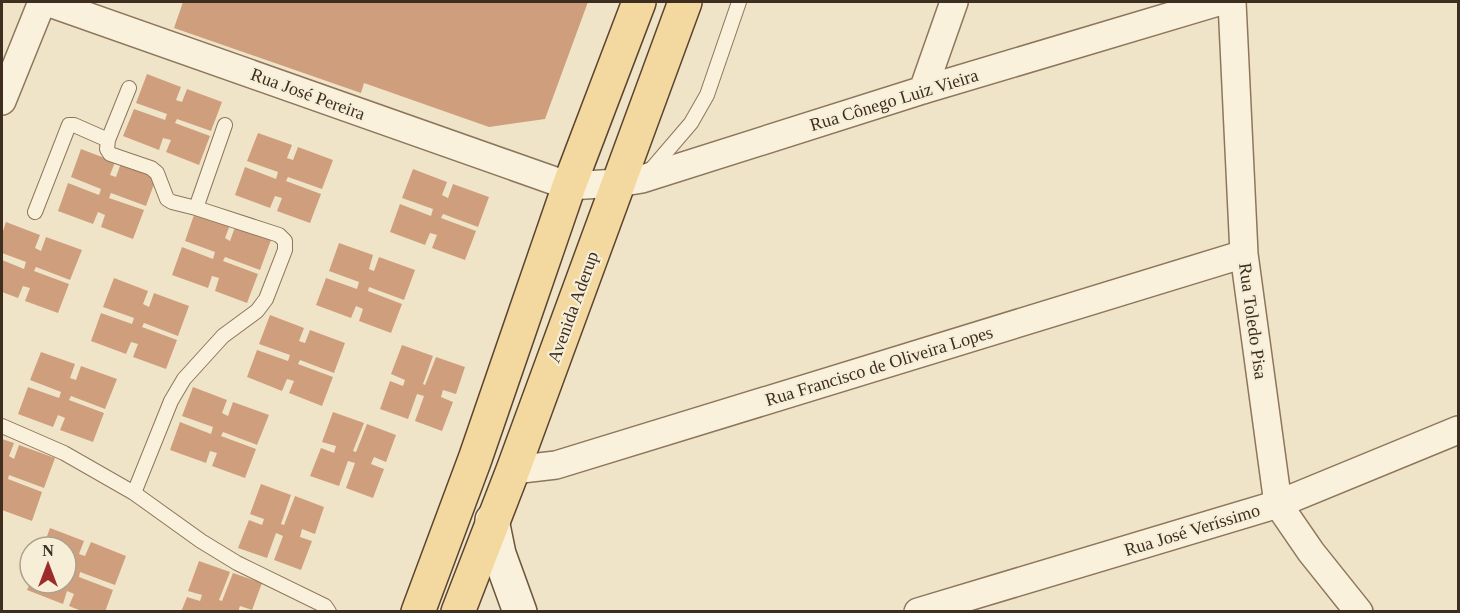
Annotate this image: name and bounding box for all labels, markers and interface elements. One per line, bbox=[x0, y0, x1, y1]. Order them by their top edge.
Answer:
street label: Rua José Pereira bbox=[248, 64, 368, 124]
street label: Rua Cônego Luiz Vieira bbox=[807, 65, 981, 135]
street label: Avenida Aderup bbox=[544, 249, 602, 365]
street label: Rua Toledo Pisa bbox=[1235, 261, 1271, 381]
street label: Rua Francisco de Oliveira Lopes bbox=[763, 322, 995, 410]
street label: Rua José Veríssimo bbox=[1122, 500, 1262, 560]
north arrow bbox=[18, 535, 78, 595]
text: N bbox=[42, 542, 54, 559]

